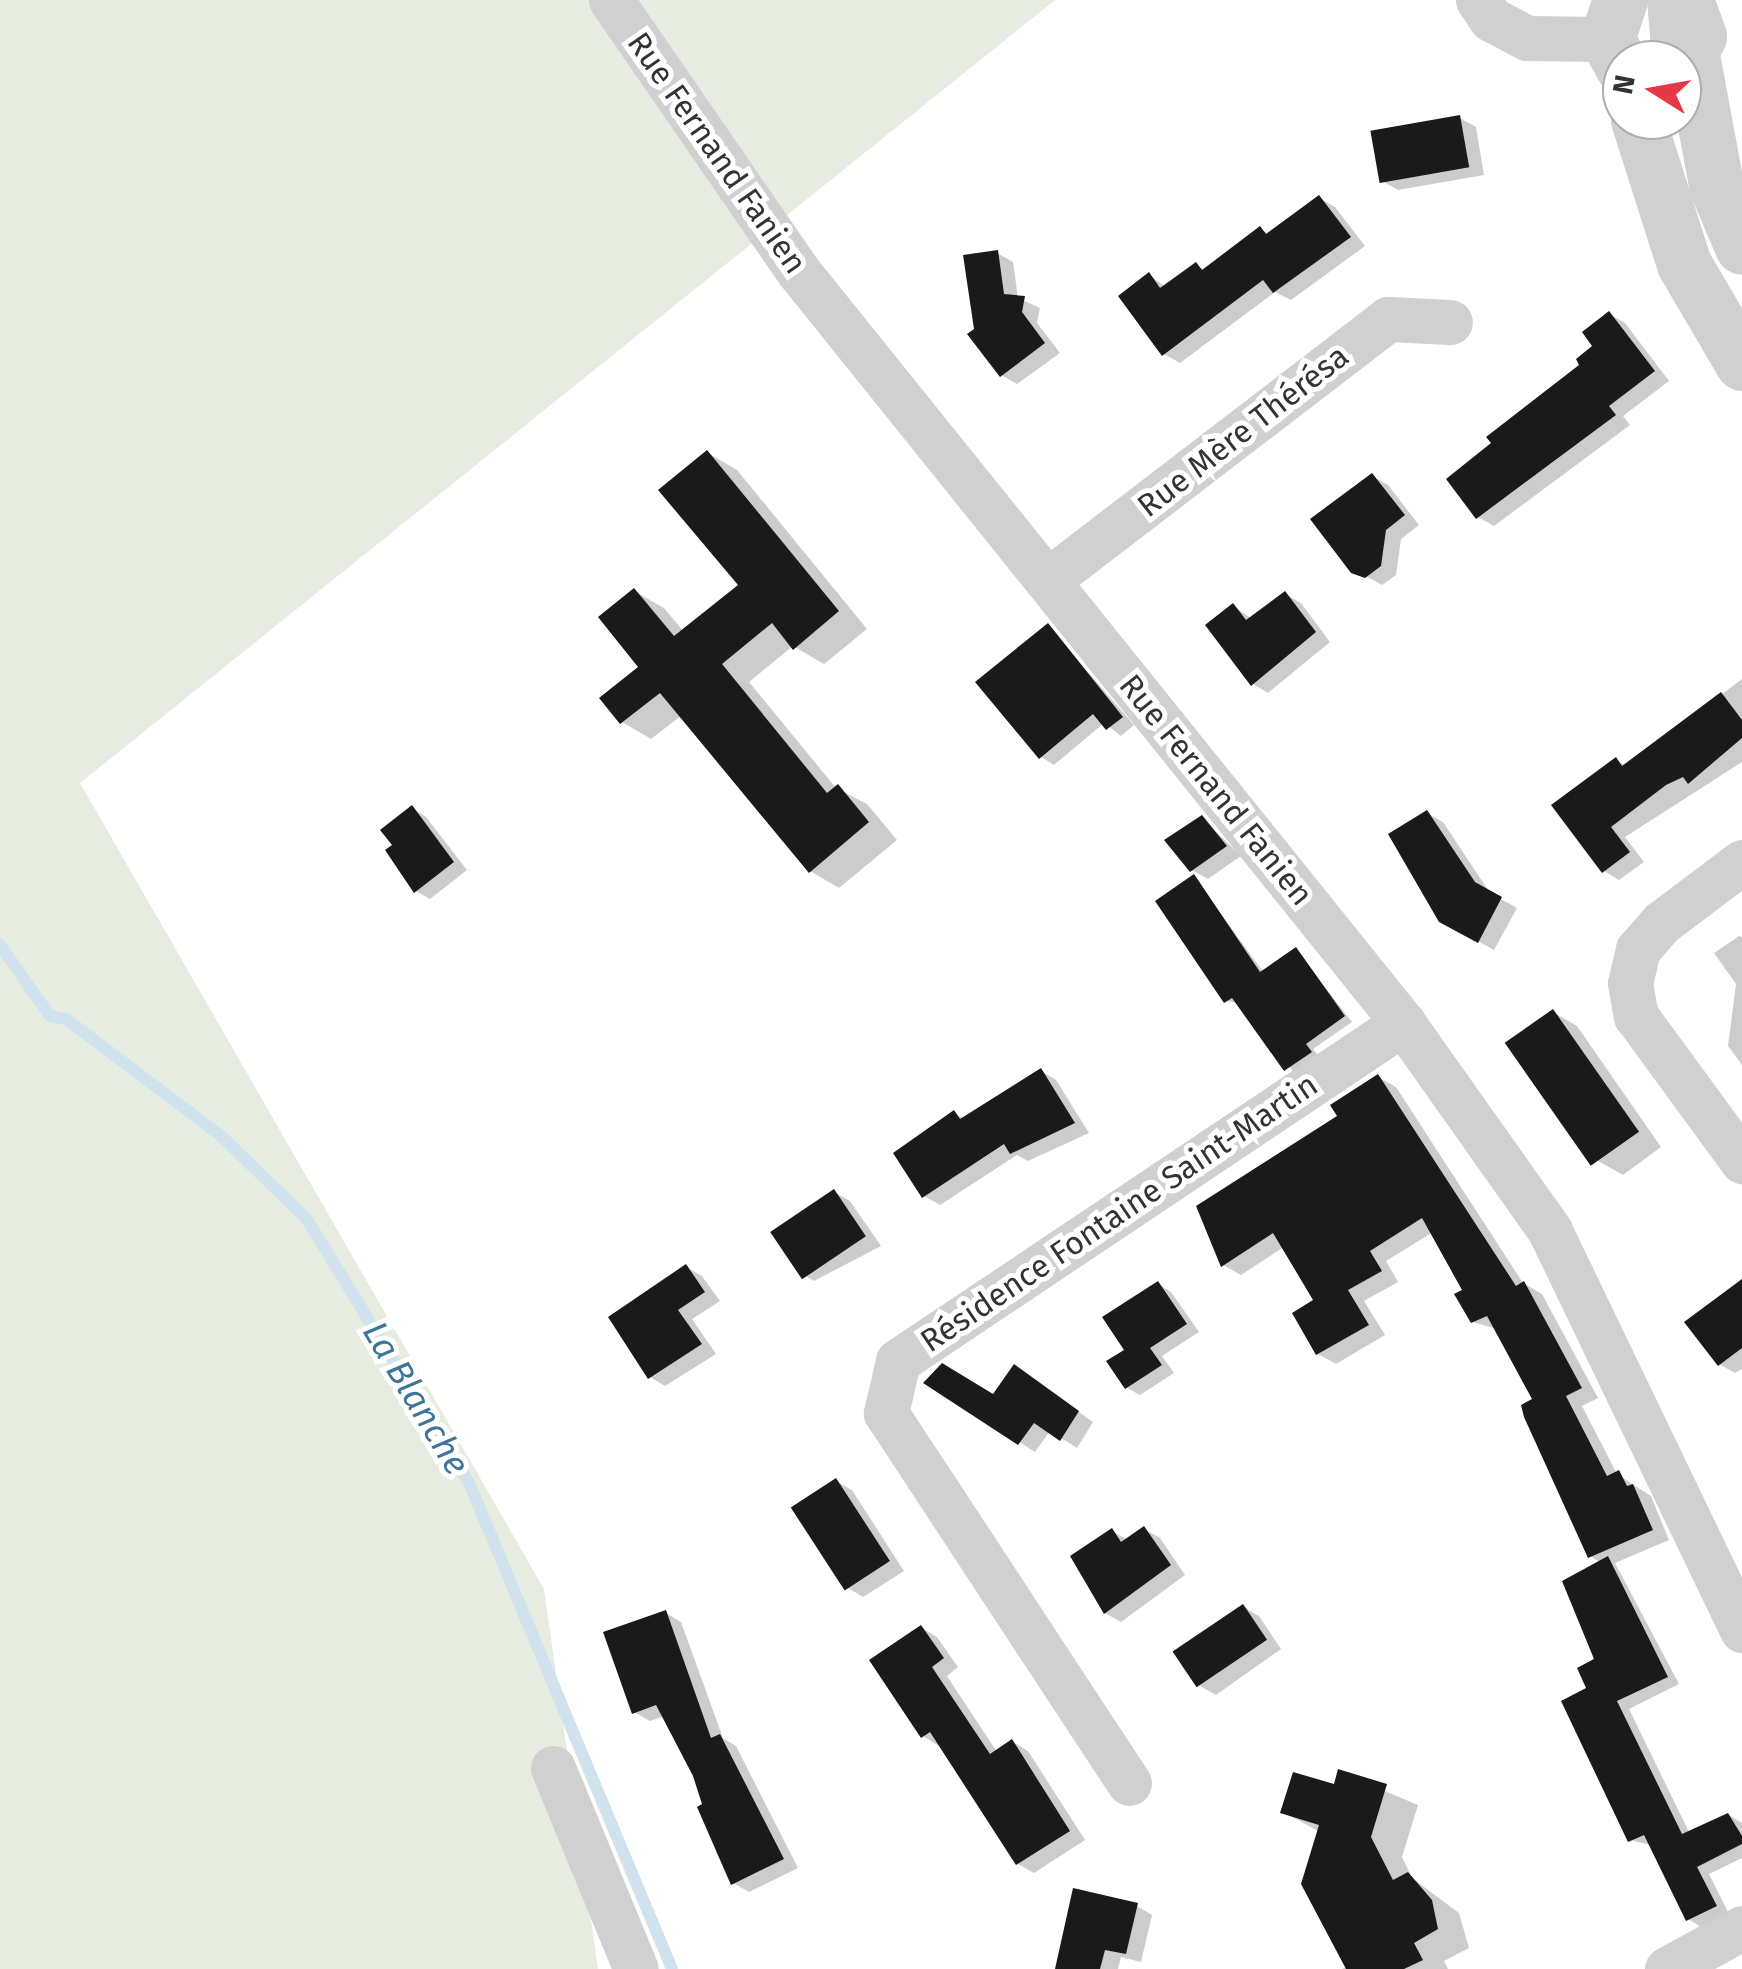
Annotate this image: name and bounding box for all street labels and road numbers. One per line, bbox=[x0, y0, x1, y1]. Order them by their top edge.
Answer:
street label: Rue Fernand Fanien bbox=[619, 25, 815, 281]
street label: Rue Mère Thérésa bbox=[1130, 337, 1356, 525]
street label: Rue Fernand Fanien bbox=[1111, 667, 1321, 913]
street label: Résidence Fontaine Saint-Martin bbox=[913, 1066, 1325, 1360]

